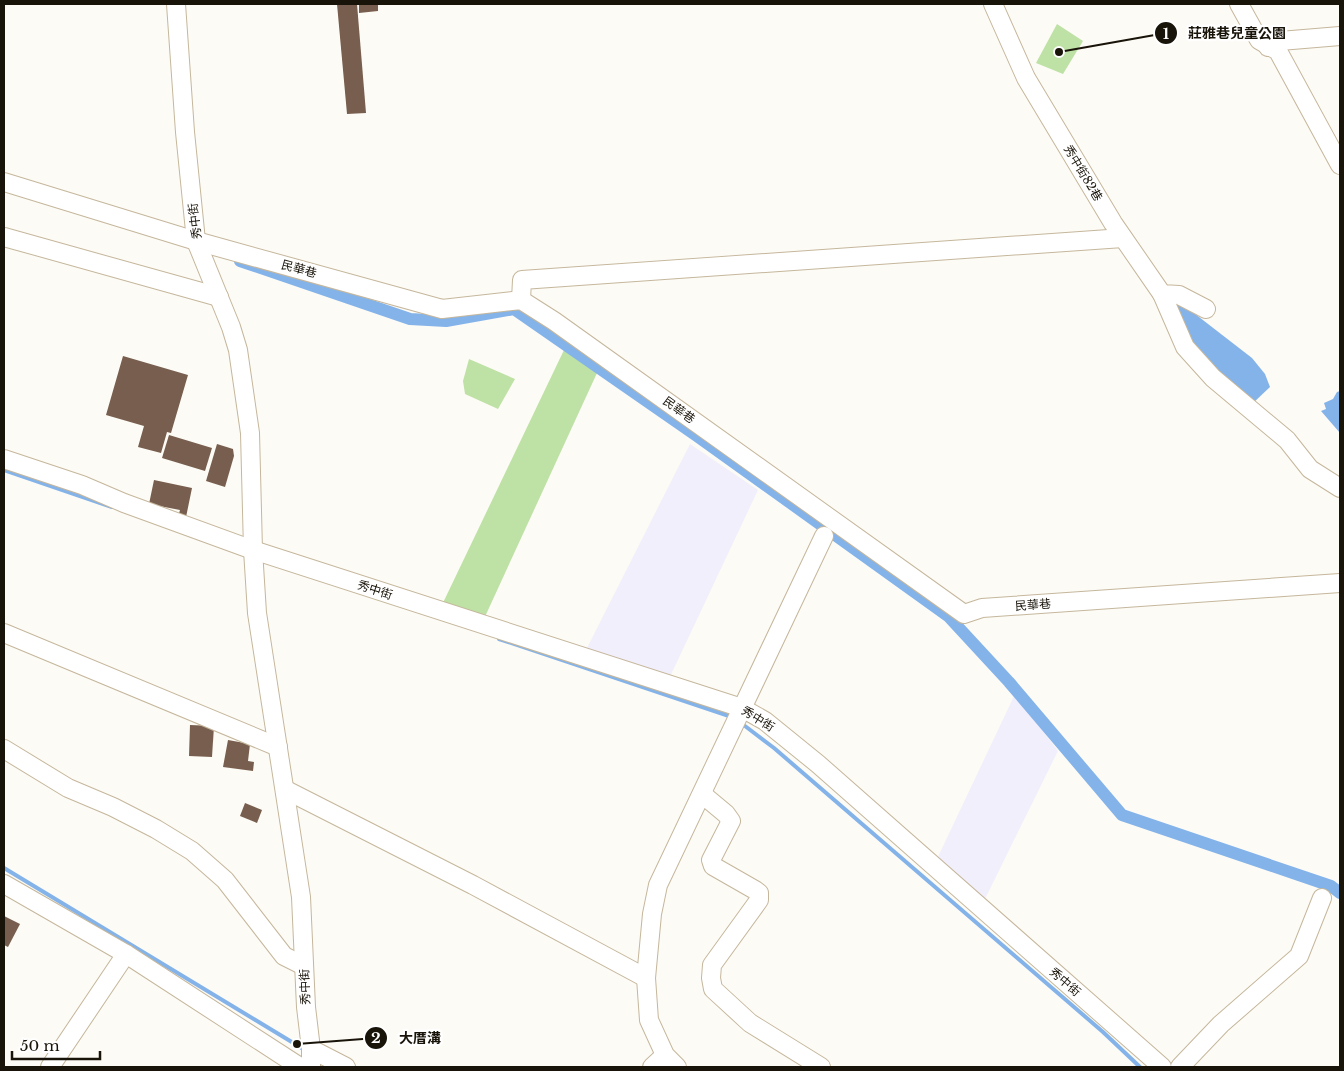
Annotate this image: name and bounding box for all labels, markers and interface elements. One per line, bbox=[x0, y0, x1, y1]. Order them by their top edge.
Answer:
callout: 莊雅巷兒童公園 bbox=[1153, 19, 1296, 48]
text: 1 bbox=[1163, 24, 1170, 43]
text: 莊雅巷兒童公園 bbox=[1188, 24, 1286, 42]
street label: 秀中街82巷 bbox=[1061, 142, 1106, 203]
street label: 秀中街 bbox=[185, 202, 204, 240]
street label: 民華巷 bbox=[280, 257, 318, 280]
street label: 民華巷 bbox=[660, 393, 698, 426]
street label: 秀中街 bbox=[356, 577, 395, 602]
street label: 民華巷 bbox=[1014, 596, 1051, 613]
street label: 秀中街 bbox=[739, 703, 778, 734]
street label: 秀中街 bbox=[1047, 964, 1084, 999]
street label: 秀中街 bbox=[296, 969, 313, 1005]
callout: 大厝溝 bbox=[364, 1023, 451, 1052]
scale bar bbox=[12, 1028, 100, 1060]
text: 2 bbox=[371, 1028, 381, 1047]
text: 大厝溝 bbox=[399, 1029, 441, 1047]
text: 50 m bbox=[20, 1036, 60, 1055]

